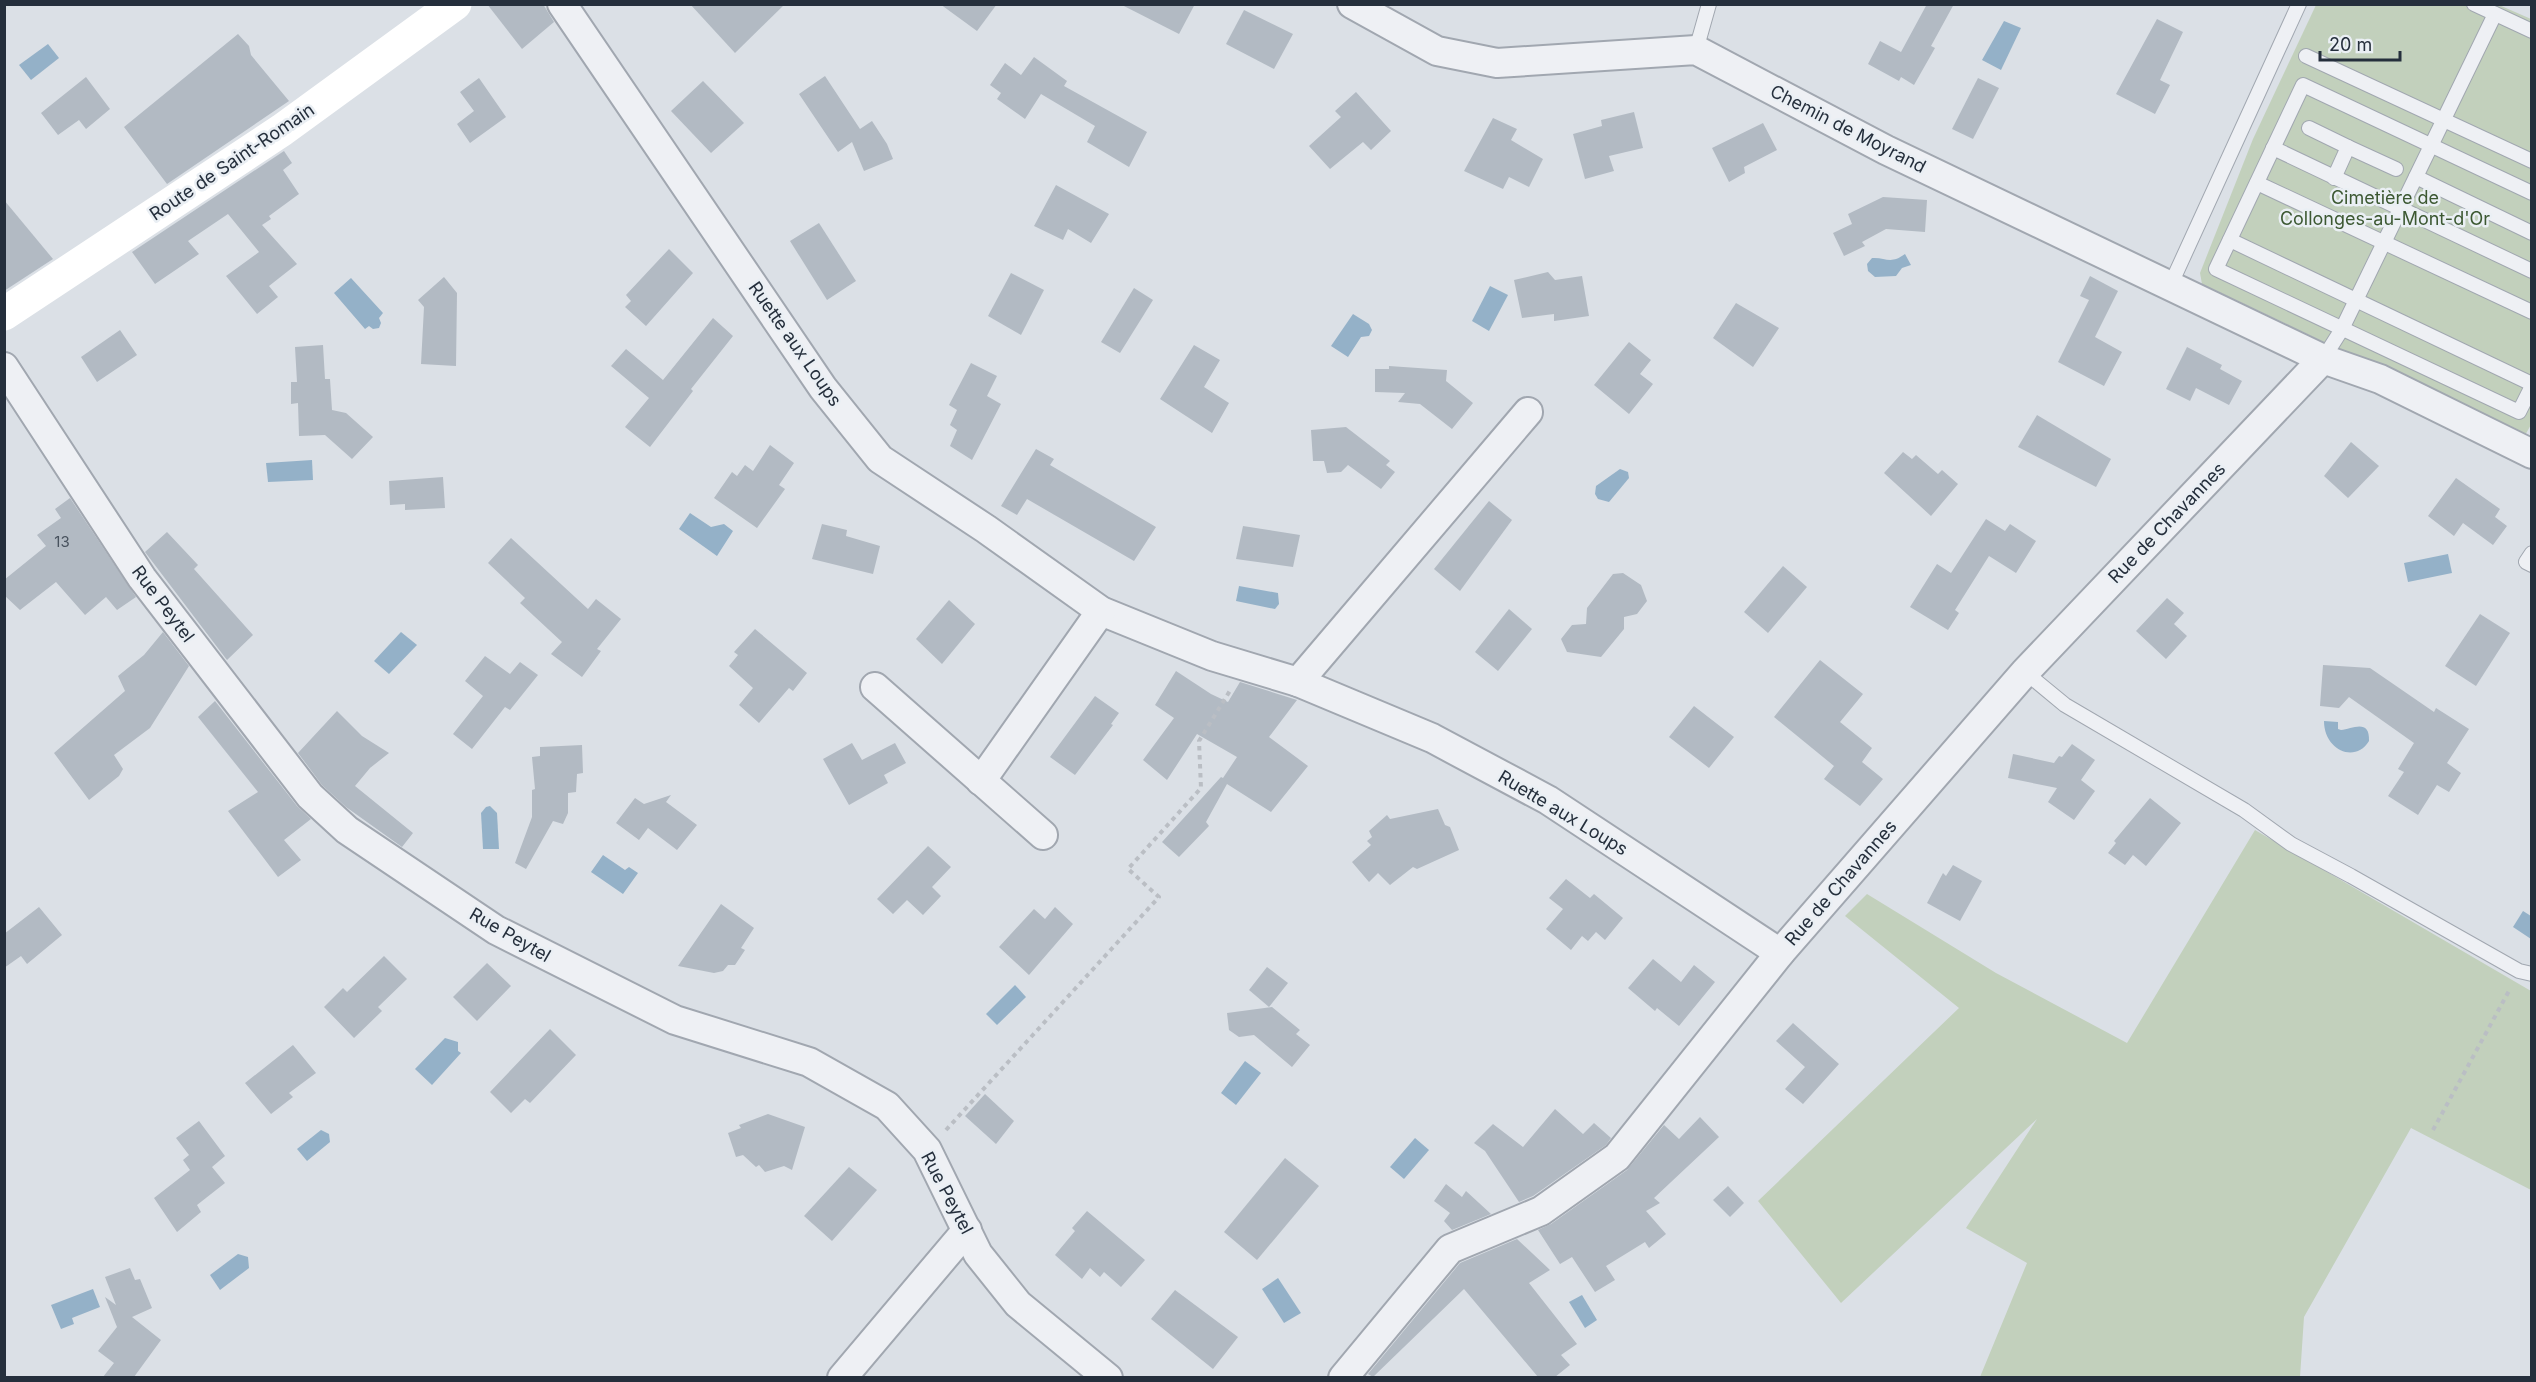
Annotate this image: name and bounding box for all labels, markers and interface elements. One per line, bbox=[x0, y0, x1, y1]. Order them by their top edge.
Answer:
scale bar bbox=[2320, 24, 2400, 62]
text: 20 m bbox=[2329, 34, 2372, 55]
street label: Chemin de Moyrand bbox=[1767, 80, 1930, 177]
street label: Route de Saint-Romain bbox=[145, 99, 318, 225]
park label: Cimetière de Collonges-au-Mont-d'Or bbox=[2280, 187, 2490, 229]
street label: Ruette aux Loups bbox=[745, 277, 846, 410]
street label: Rue de Chavannes bbox=[2104, 458, 2230, 587]
house number: 13 bbox=[54, 532, 70, 551]
street label: Rue Peytel bbox=[128, 561, 199, 646]
street label: Ruette aux Loups bbox=[1495, 766, 1632, 859]
street label: Rue de Chavannes bbox=[1780, 816, 1901, 950]
street label: Rue Peytel bbox=[466, 903, 555, 966]
street label: Rue Peytel bbox=[917, 1148, 978, 1238]

